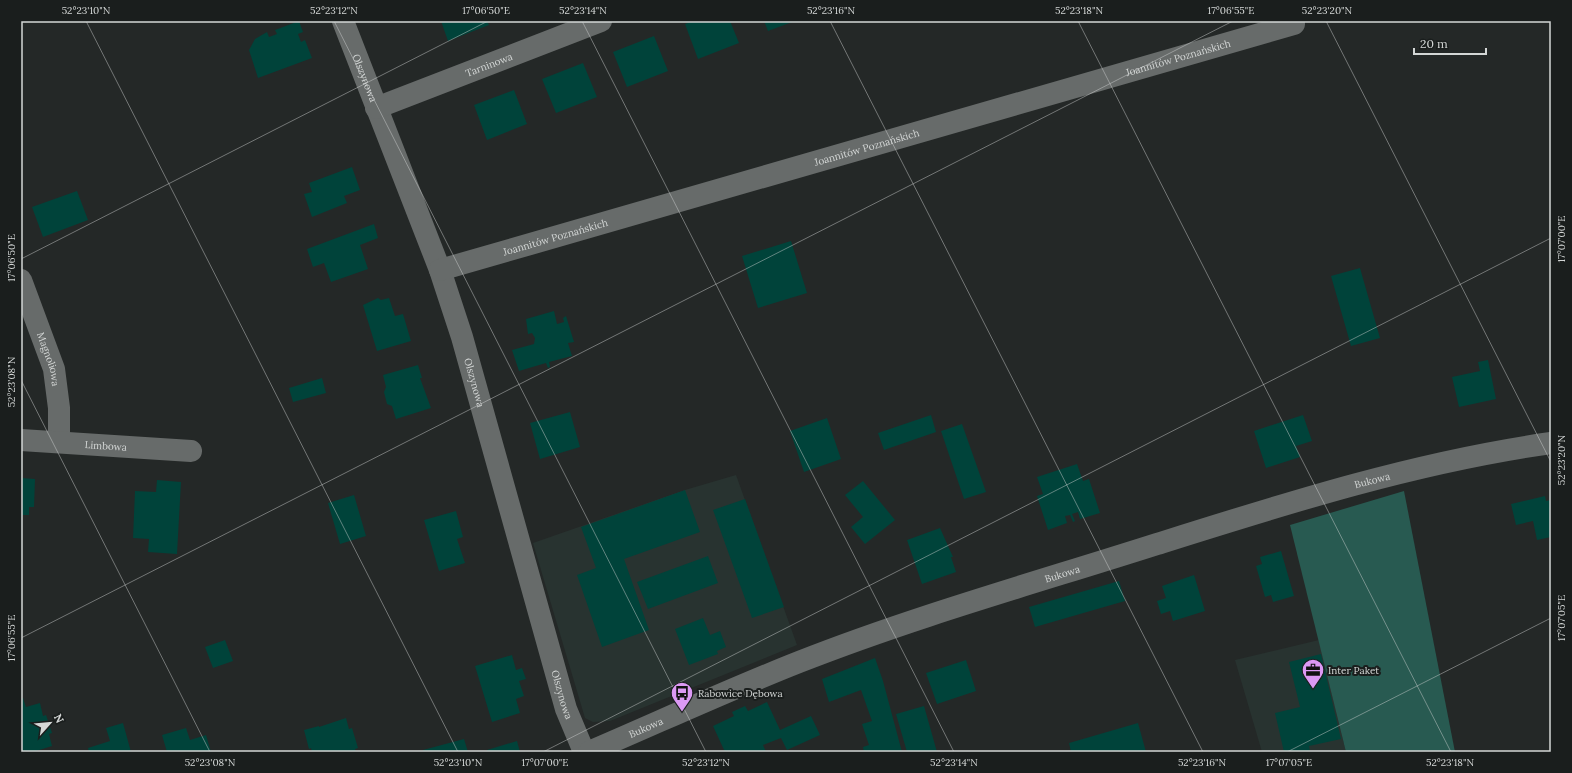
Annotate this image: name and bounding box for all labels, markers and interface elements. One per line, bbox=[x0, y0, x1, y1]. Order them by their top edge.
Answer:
text: 52°23'10"N bbox=[62, 4, 111, 17]
text: 52°23'12"N bbox=[310, 4, 358, 17]
text: 17°06'50"E bbox=[462, 4, 510, 17]
text: 52°23'14"N bbox=[559, 4, 607, 17]
text: 52°23'16"N bbox=[807, 4, 855, 17]
text: 52°23'18"N bbox=[1055, 4, 1103, 17]
text: 17°06'55"E bbox=[1208, 4, 1254, 17]
text: 52°23'20"N bbox=[1302, 4, 1353, 17]
scale bar bbox=[1414, 30, 1486, 56]
text: 20 m bbox=[1420, 36, 1448, 51]
street label: Joannitów Poznańskich bbox=[1123, 37, 1232, 79]
street label: Tarninowa bbox=[464, 50, 514, 80]
street label: Olszynowa bbox=[349, 52, 380, 104]
street label: Joannitów Poznańskich bbox=[812, 126, 921, 169]
text: 17°07'00"E bbox=[1555, 215, 1568, 263]
street label: Joannitów Poznańskich bbox=[501, 216, 609, 259]
text: 17°06'50"E bbox=[5, 234, 18, 282]
street label: Magnoliowa bbox=[34, 330, 62, 387]
text: 52°23'08"N bbox=[5, 356, 18, 407]
street label: Olszynowa bbox=[461, 357, 487, 409]
text: 52°23'20"N bbox=[1555, 434, 1568, 485]
street label: Limbowa bbox=[84, 438, 127, 454]
street label: Bukowa bbox=[1353, 470, 1391, 491]
street label: Bukowa bbox=[1043, 563, 1082, 586]
text: 17°07'05"E bbox=[1555, 595, 1568, 641]
text: 17°06'55"E bbox=[5, 615, 18, 661]
office icon: Inter Paket bbox=[1300, 657, 1326, 690]
place label: Inter Paket bbox=[1328, 664, 1379, 677]
street label: Olszynowa bbox=[548, 669, 576, 721]
bus stop icon: Rabowice Dębowa bbox=[669, 680, 695, 713]
place label: Rabowice Dębowa bbox=[698, 687, 783, 700]
north arrow bbox=[30, 703, 70, 743]
text: N bbox=[51, 711, 67, 726]
street label: Bukowa bbox=[627, 714, 665, 741]
text: 52°23'08"N bbox=[185, 756, 236, 769]
text: 52°23'10"N bbox=[434, 756, 483, 769]
text: 17°07'00"E bbox=[521, 756, 569, 769]
text: 52°23'12"N bbox=[682, 756, 730, 769]
text: 52°23'14"N bbox=[930, 756, 978, 769]
text: 52°23'16"N bbox=[1178, 756, 1226, 769]
text: 17°07'05"E bbox=[1266, 756, 1312, 769]
text: 52°23'18"N bbox=[1426, 756, 1474, 769]

